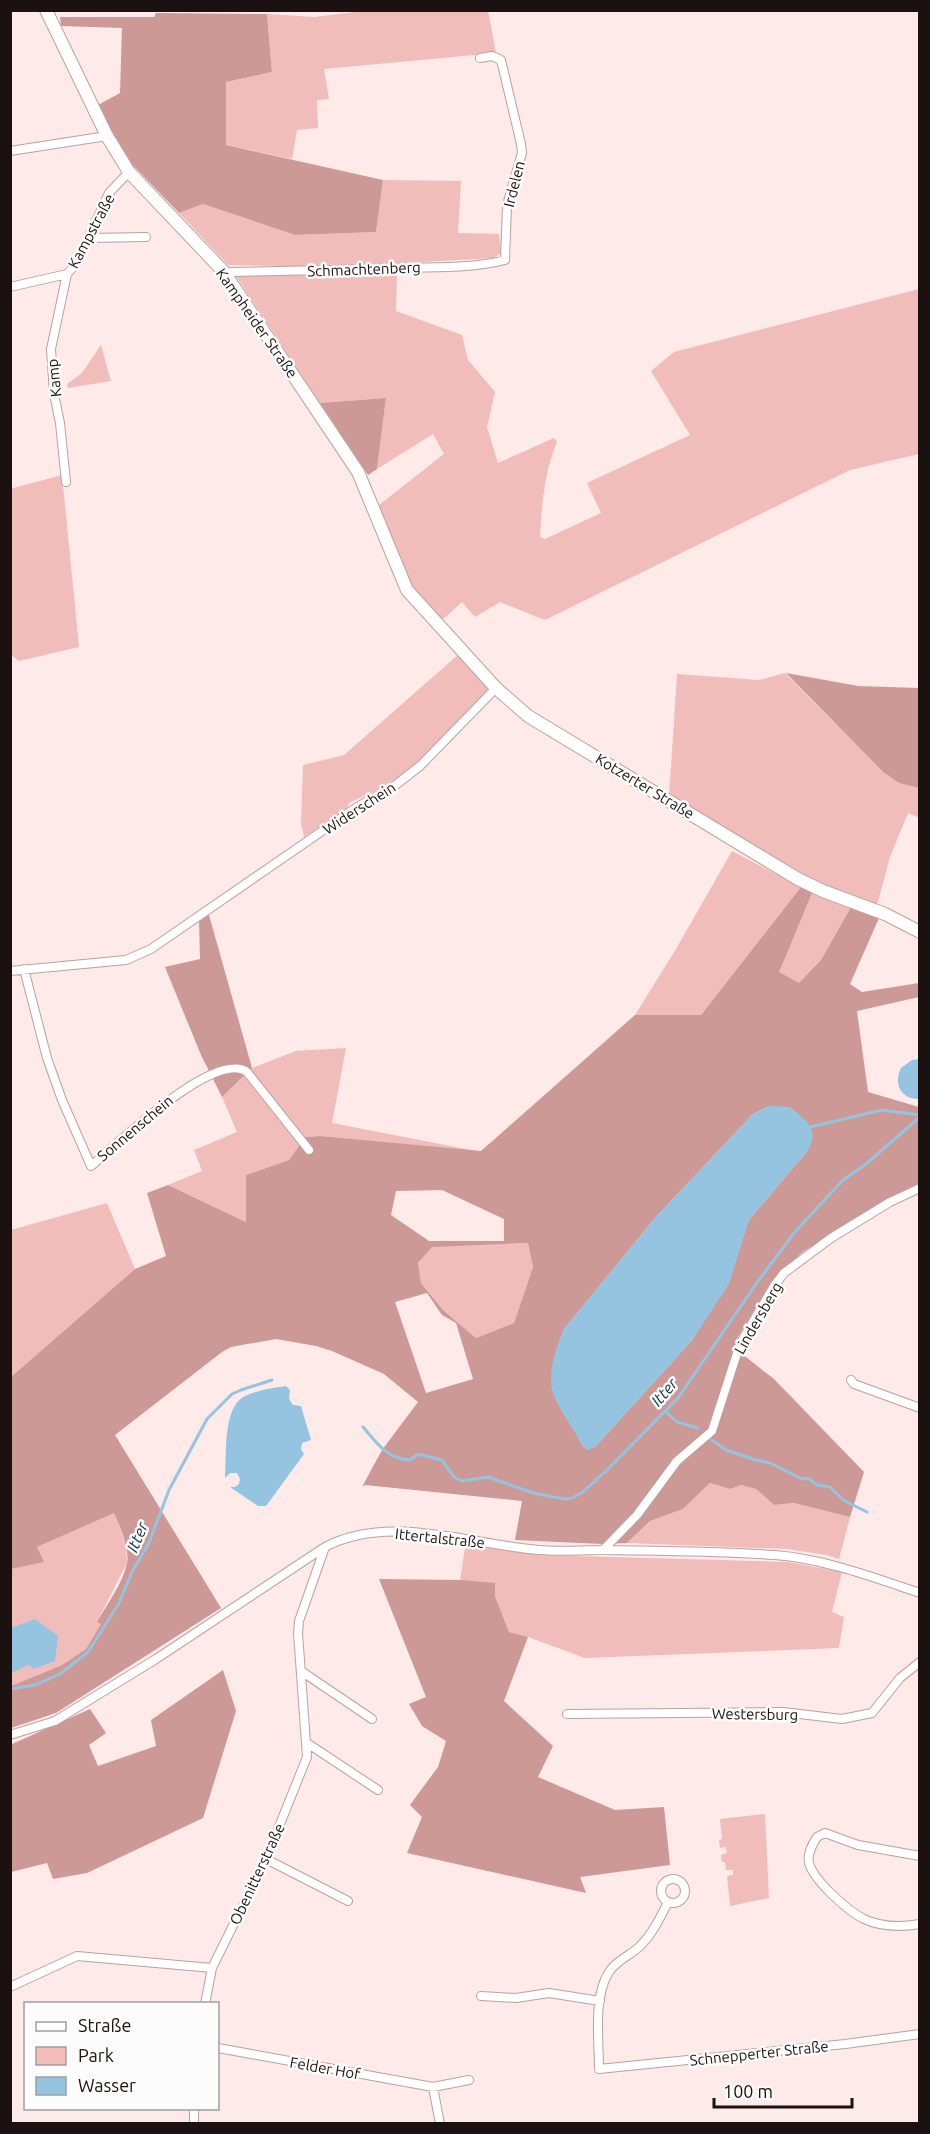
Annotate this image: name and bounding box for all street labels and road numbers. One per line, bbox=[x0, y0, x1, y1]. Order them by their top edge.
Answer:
street label: Irdelen bbox=[500, 159, 528, 209]
street label: Kampstraße bbox=[64, 191, 118, 271]
street label: Schmachtenberg bbox=[307, 259, 421, 279]
street label: Kampheider Straße bbox=[213, 265, 301, 381]
street label: Kamp bbox=[44, 358, 64, 398]
street label: Kotzerter Straße bbox=[593, 750, 697, 822]
street label: Widerschein bbox=[320, 778, 398, 838]
street label: Sonnenschein bbox=[94, 1092, 176, 1164]
street label: Lindersberg bbox=[731, 1279, 785, 1357]
street label: Ittertalstraße bbox=[394, 1525, 486, 1551]
street label: Westersburg bbox=[712, 1705, 798, 1723]
street label: Obenitterstraße bbox=[226, 1821, 288, 1927]
street label: Schnepperter Straße bbox=[689, 2037, 829, 2069]
street label: Felder Hof bbox=[288, 2053, 362, 2083]

